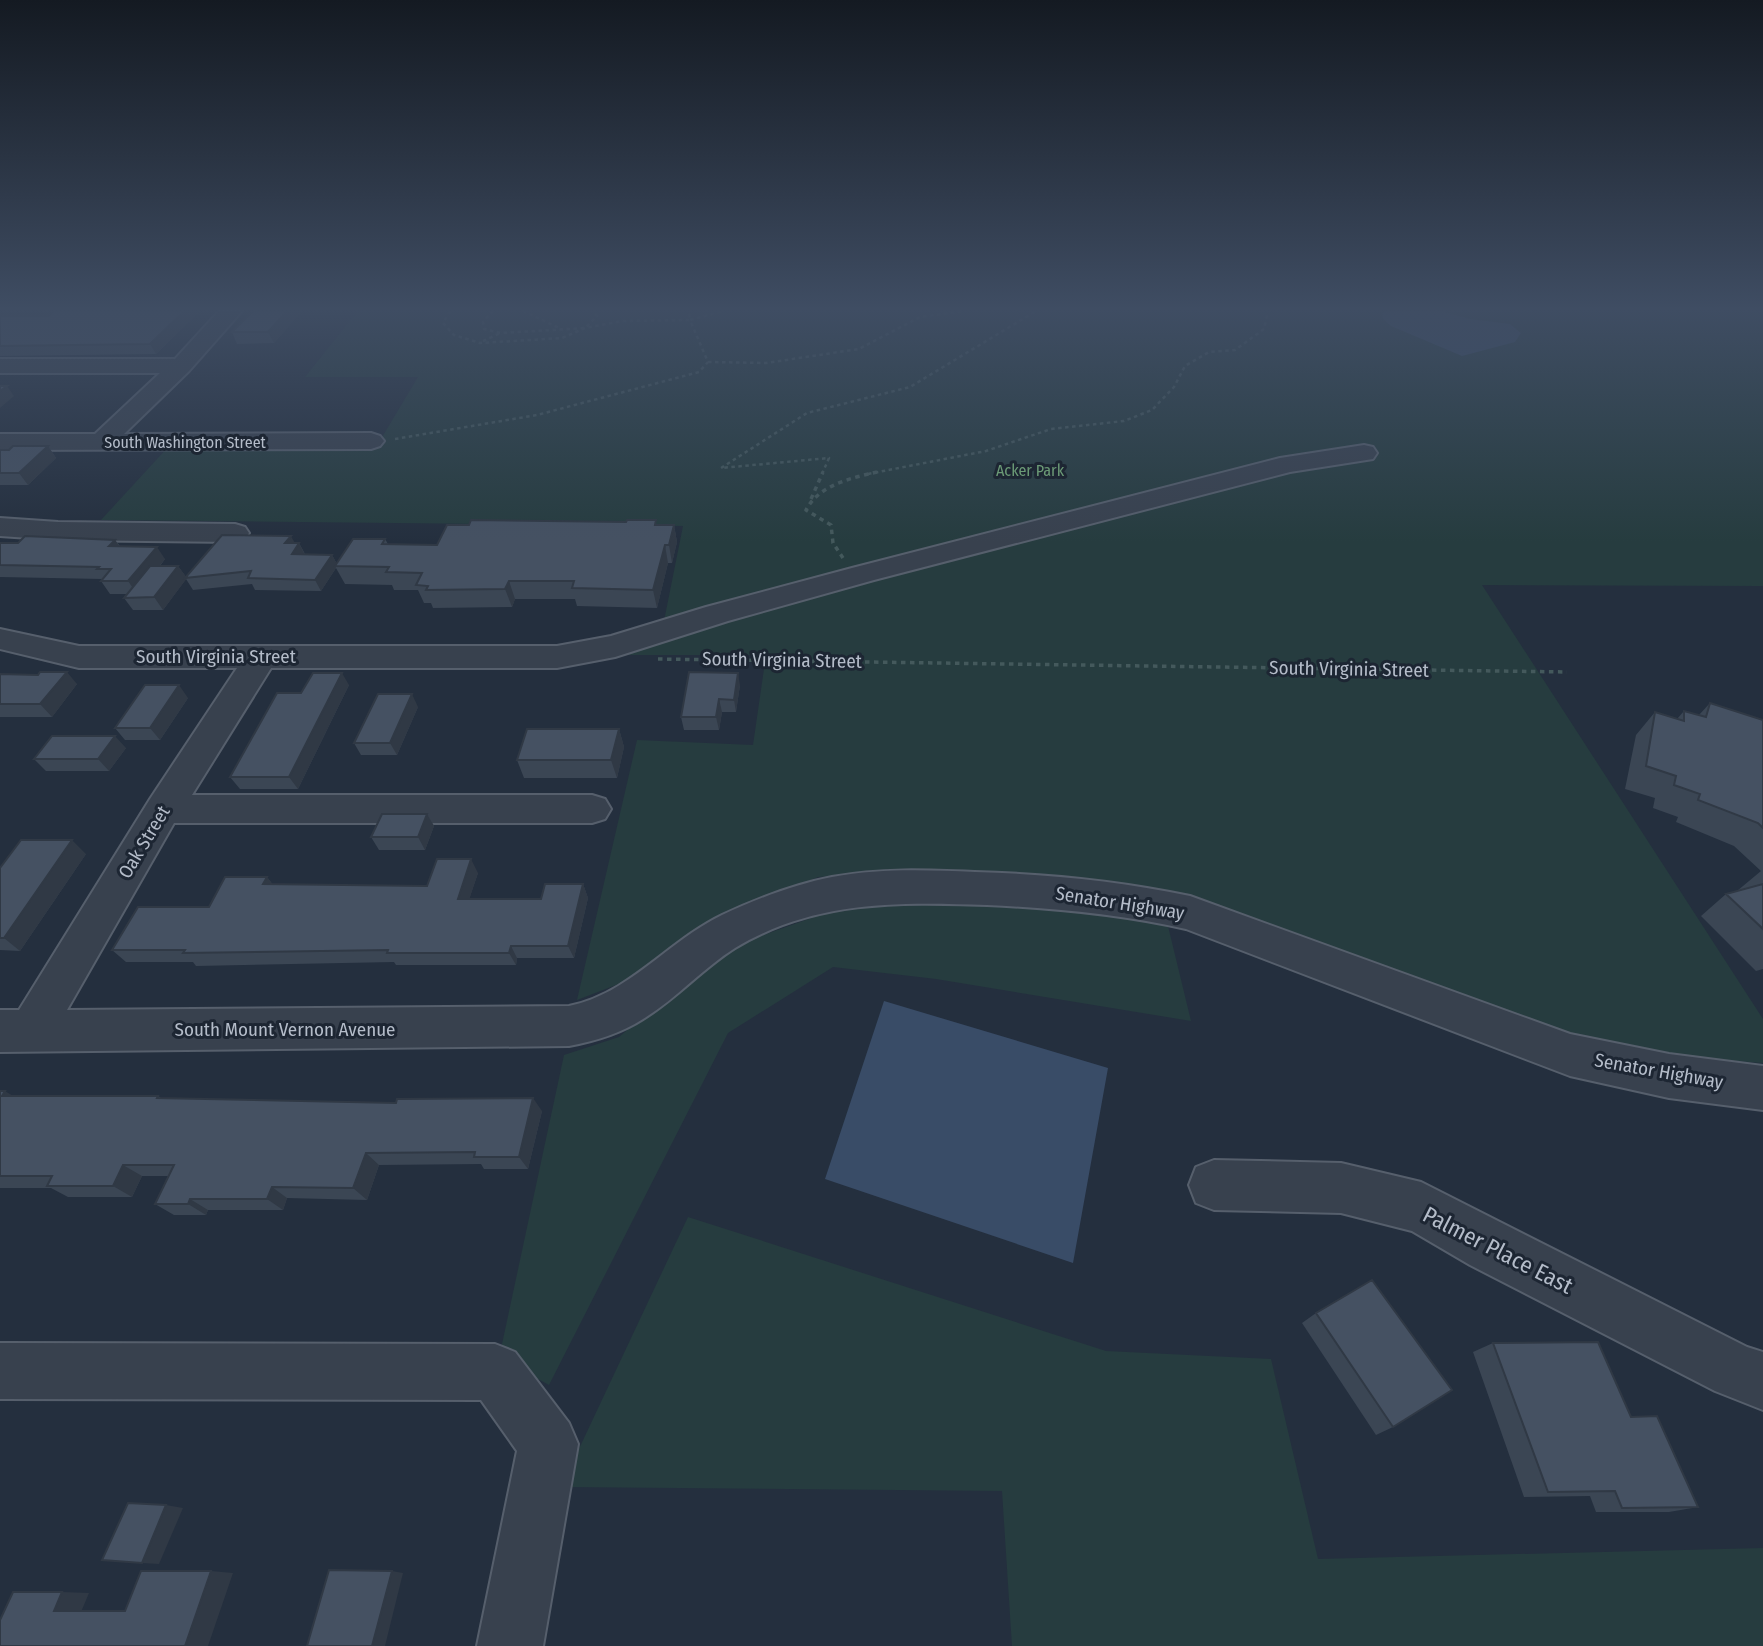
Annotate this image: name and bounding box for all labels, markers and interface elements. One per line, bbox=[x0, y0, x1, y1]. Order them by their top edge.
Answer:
street label: South Washington Street bbox=[104, 433, 267, 452]
park label: Acker Park bbox=[996, 461, 1065, 480]
street label: South Virginia Street bbox=[136, 645, 297, 668]
street label: South Virginia Street bbox=[702, 647, 863, 673]
street label: South Virginia Street bbox=[1269, 656, 1430, 682]
street label: Oak Street bbox=[113, 801, 175, 883]
street label: Senator Highway bbox=[1054, 881, 1187, 925]
street label: South Mount Vernon Avenue bbox=[175, 1018, 395, 1041]
street label: Senator Highway bbox=[1593, 1048, 1726, 1094]
street label: Palmer Place East bbox=[1418, 1200, 1578, 1300]

